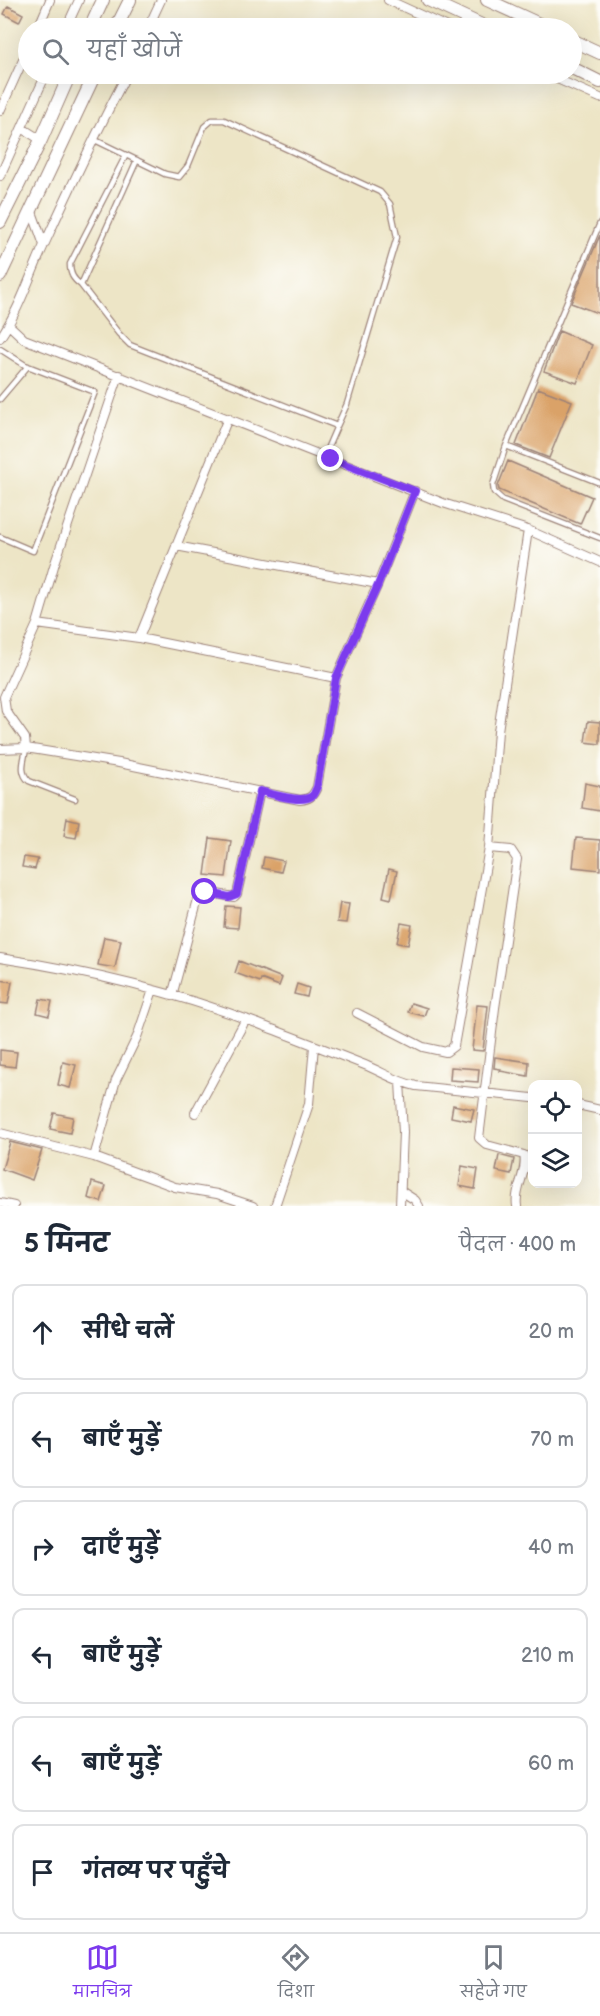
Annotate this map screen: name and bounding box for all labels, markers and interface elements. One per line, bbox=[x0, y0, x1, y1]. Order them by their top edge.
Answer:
search box bbox=[18, 18, 582, 84]
icon: search bbox=[39, 35, 72, 68]
text: यहाँ खोजें bbox=[87, 37, 182, 64]
route end bbox=[317, 445, 343, 471]
route start bbox=[191, 878, 217, 904]
map controls bbox=[528, 1080, 582, 1188]
button: locate bbox=[528, 1080, 582, 1134]
button: layers bbox=[528, 1134, 582, 1188]
text: 5 मिनट bbox=[24, 1229, 109, 1260]
text: पैदल · 400 m bbox=[459, 1233, 576, 1257]
icon: ahead bbox=[26, 1316, 59, 1349]
text: सीधे चलें bbox=[83, 1318, 173, 1345]
text: 20 m bbox=[529, 1320, 574, 1344]
icon: left bbox=[26, 1424, 59, 1457]
text: बाएँ मुड़ें bbox=[83, 1426, 161, 1453]
text: 70 m bbox=[530, 1428, 574, 1452]
icon: right bbox=[26, 1532, 59, 1565]
text: दाएँ मुड़ें bbox=[83, 1534, 160, 1561]
text: 40 m bbox=[528, 1536, 574, 1560]
icon: left bbox=[26, 1640, 59, 1673]
text: बाएँ मुड़ें bbox=[83, 1642, 161, 1669]
text: 210 m bbox=[521, 1644, 574, 1668]
icon: left bbox=[26, 1748, 59, 1781]
text: बाएँ मुड़ें bbox=[83, 1750, 161, 1777]
text: 60 m bbox=[528, 1752, 574, 1776]
icon: arrive bbox=[26, 1856, 59, 1889]
text: गंतव्य पर पहुँचे bbox=[83, 1858, 229, 1885]
tab: मानचित्र bbox=[73, 1941, 132, 2009]
tab: दिशा bbox=[278, 1941, 314, 2009]
tab: सहेजे गए bbox=[460, 1941, 527, 2009]

